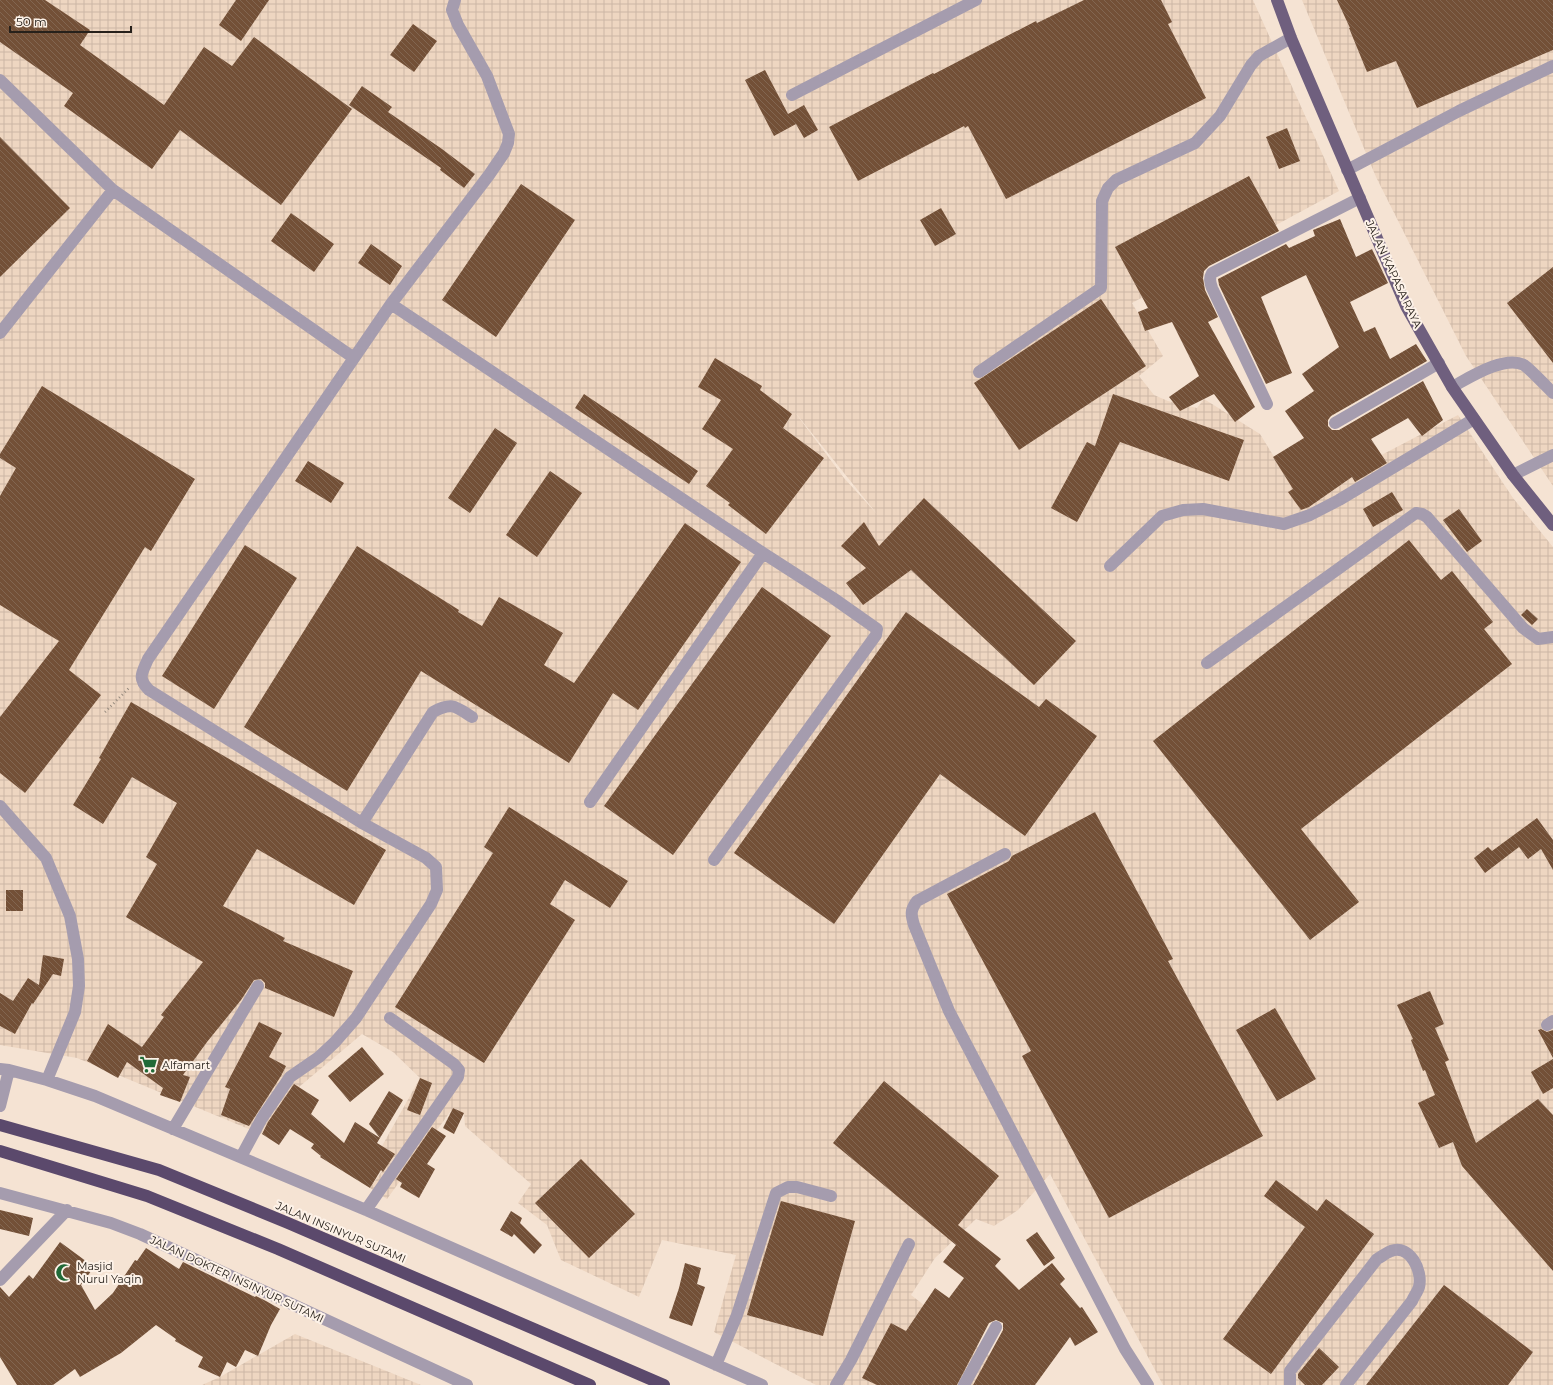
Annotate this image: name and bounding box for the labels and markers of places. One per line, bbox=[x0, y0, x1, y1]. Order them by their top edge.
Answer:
supermarket icon: Alfamart bbox=[139, 1055, 159, 1075]
place label: Alfamart bbox=[162, 1058, 211, 1072]
place label: Masjid Nurul Yaqin bbox=[77, 1259, 142, 1286]
mosque icon: Masjid Nurul Yaqin bbox=[54, 1262, 74, 1282]

